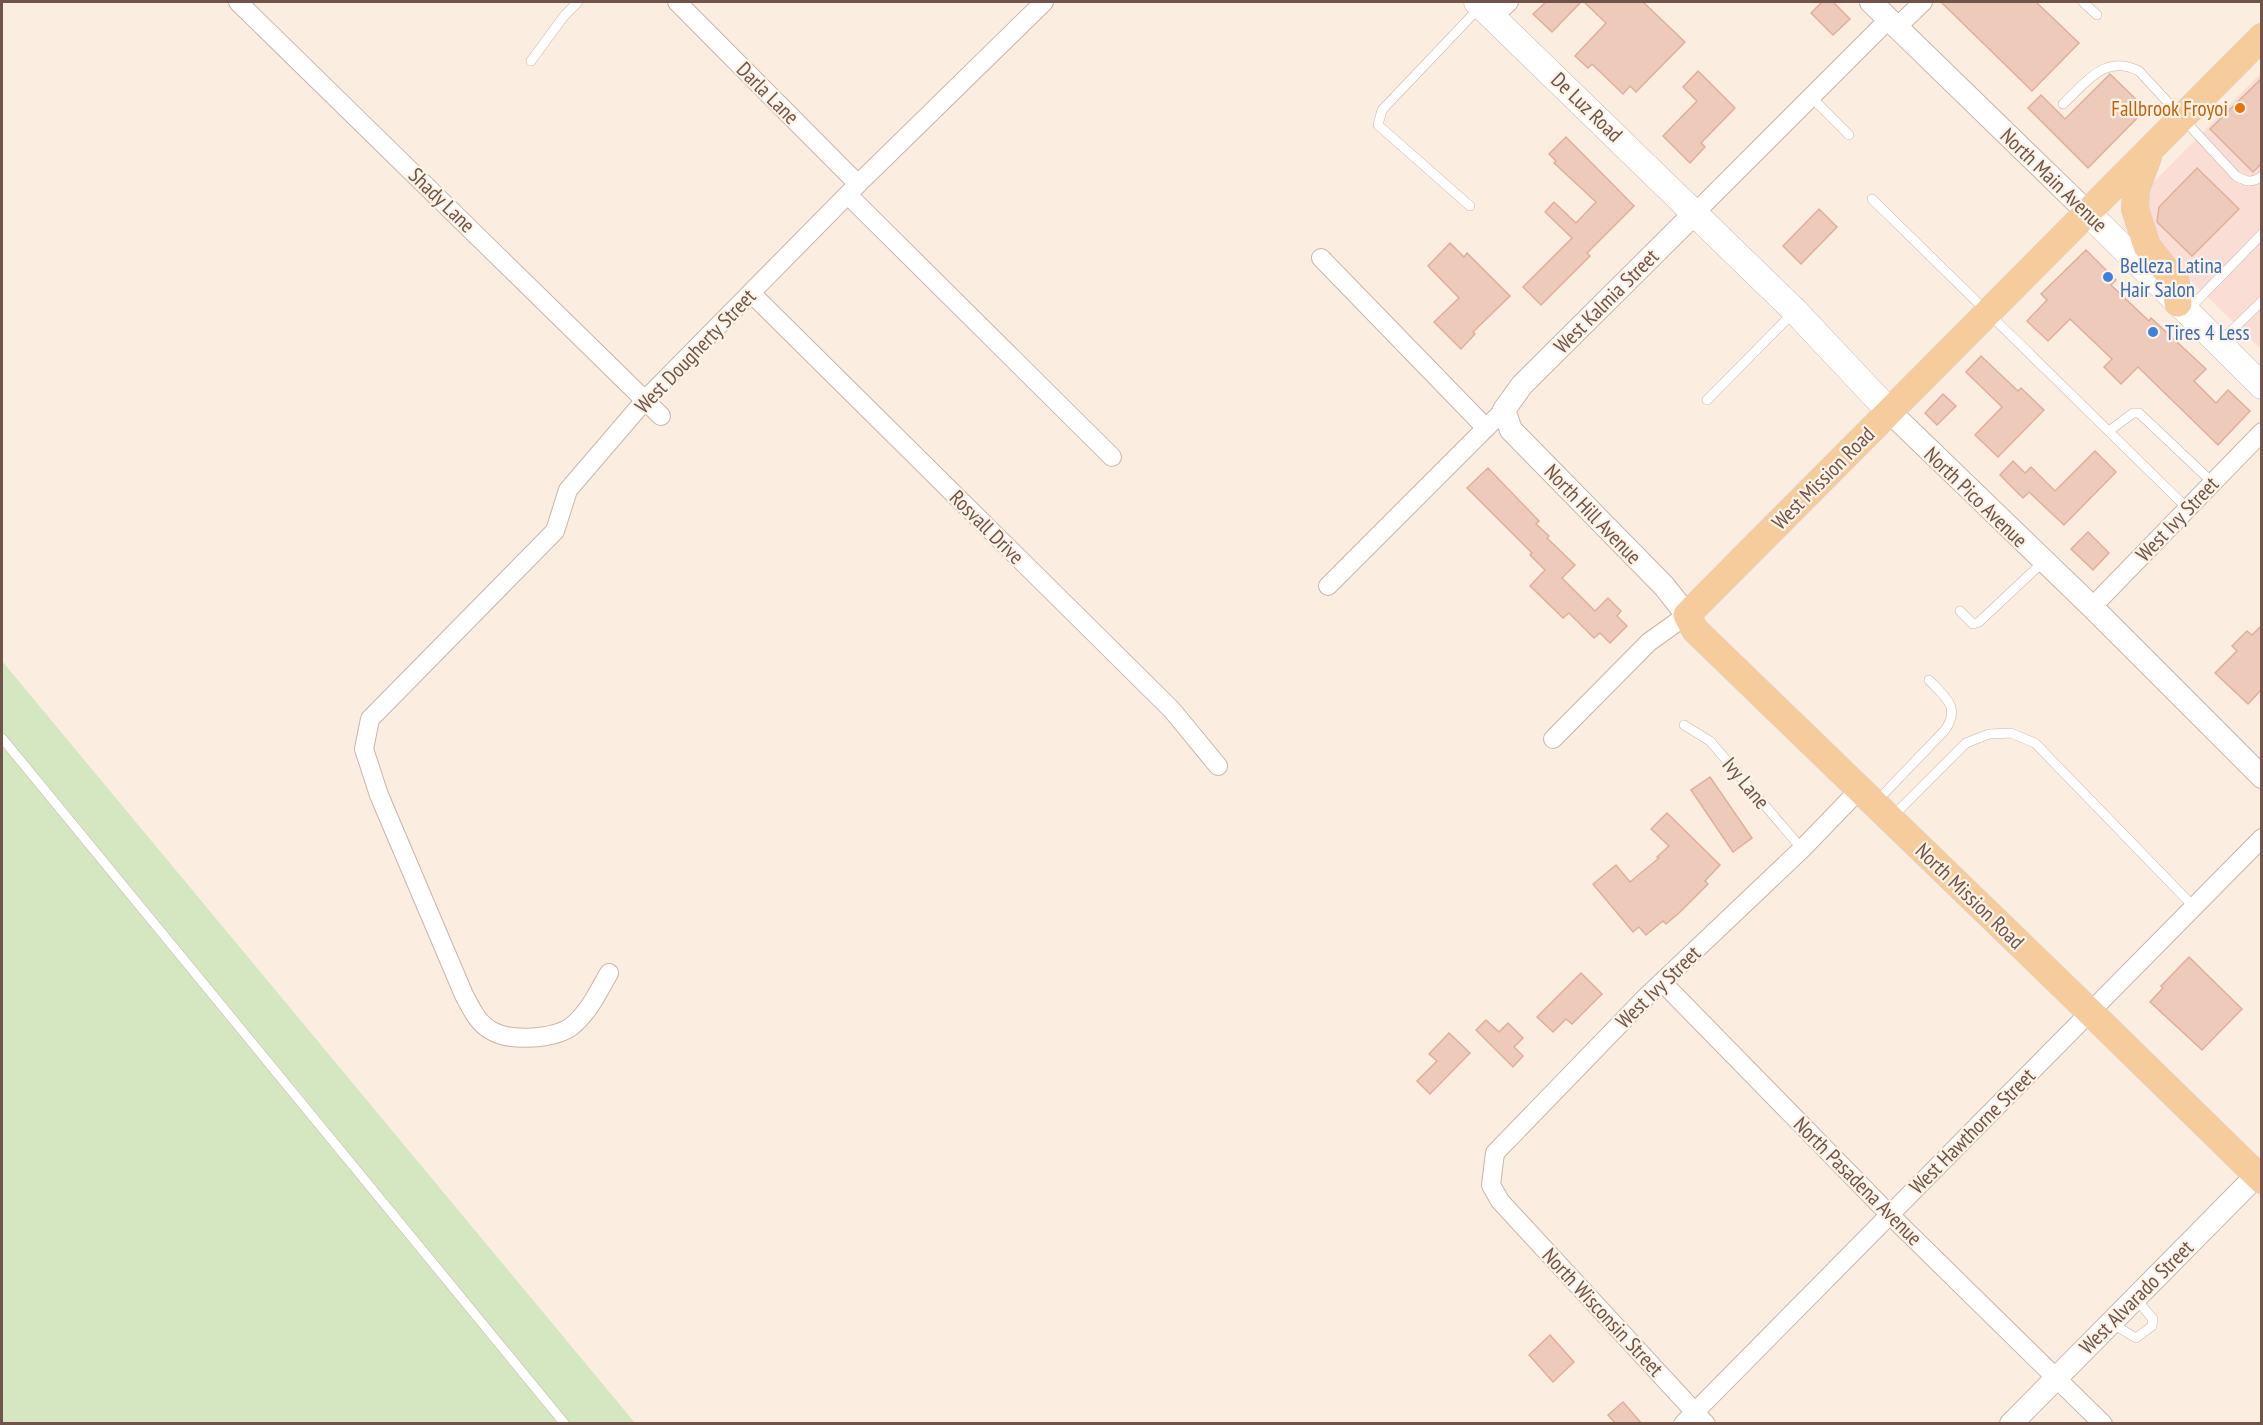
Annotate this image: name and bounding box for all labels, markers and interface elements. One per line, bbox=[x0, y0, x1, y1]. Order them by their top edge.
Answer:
street label: Darla Lane bbox=[731, 56, 805, 130]
street label: De Luz Road bbox=[1546, 66, 1628, 148]
place label: Fallbrook Froyoi bbox=[2111, 95, 2228, 122]
marker: Fallbrook Froyoi bbox=[2233, 101, 2247, 115]
street label: North Main Avenue bbox=[1995, 122, 2113, 238]
street label: Shady Lane bbox=[403, 162, 481, 238]
street label: West Kalmia Street bbox=[1548, 243, 1664, 359]
place label: Belleza Latina Hair Salon bbox=[2120, 252, 2222, 303]
marker: Belleza Latina Hair Salon bbox=[2101, 270, 2115, 284]
street label: West Dougherty Street bbox=[629, 283, 761, 419]
place label: Tires 4 Less bbox=[2165, 319, 2249, 346]
marker: Tires 4 Less bbox=[2146, 325, 2160, 339]
street label: West Mission Road bbox=[1766, 421, 1880, 535]
street label: North Pico Avenue bbox=[1919, 441, 2033, 553]
street label: North Hill Avenue bbox=[1539, 458, 1647, 570]
street label: West Ivy Street bbox=[2130, 471, 2224, 567]
street label: Rosvall Drive bbox=[944, 484, 1030, 570]
street label: Ivy Lane bbox=[1716, 751, 1776, 815]
street label: North Mission Road bbox=[1910, 837, 2030, 955]
street label: West Ivy Street bbox=[1610, 940, 1706, 1034]
street label: West Hawthorne Street bbox=[1903, 1062, 2041, 1200]
street label: North Pasadena Avenue bbox=[1788, 1111, 1928, 1251]
street label: West Alvarado Street bbox=[2073, 1234, 2199, 1360]
street label: North Wisconsin Street bbox=[1537, 1242, 1670, 1382]

